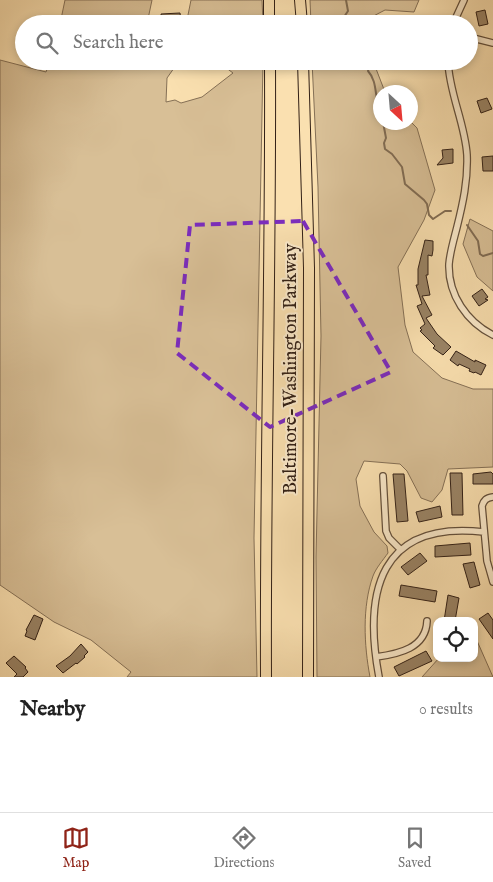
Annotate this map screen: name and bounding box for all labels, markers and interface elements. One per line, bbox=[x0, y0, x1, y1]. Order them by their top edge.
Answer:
search box bbox=[15, 15, 478, 70]
icon: search bbox=[33, 29, 61, 57]
text: Search here bbox=[73, 31, 164, 55]
north arrow bbox=[373, 85, 418, 130]
street label: Baltimore-Washington Parkway bbox=[279, 243, 303, 495]
map controls bbox=[433, 617, 478, 662]
button: locate bbox=[433, 617, 478, 662]
text: Nearby bbox=[20, 696, 85, 723]
text: 0 results bbox=[419, 700, 473, 720]
tab: Map bbox=[62, 824, 90, 872]
tab: Directions bbox=[213, 824, 274, 872]
tab: Saved bbox=[398, 824, 431, 872]

